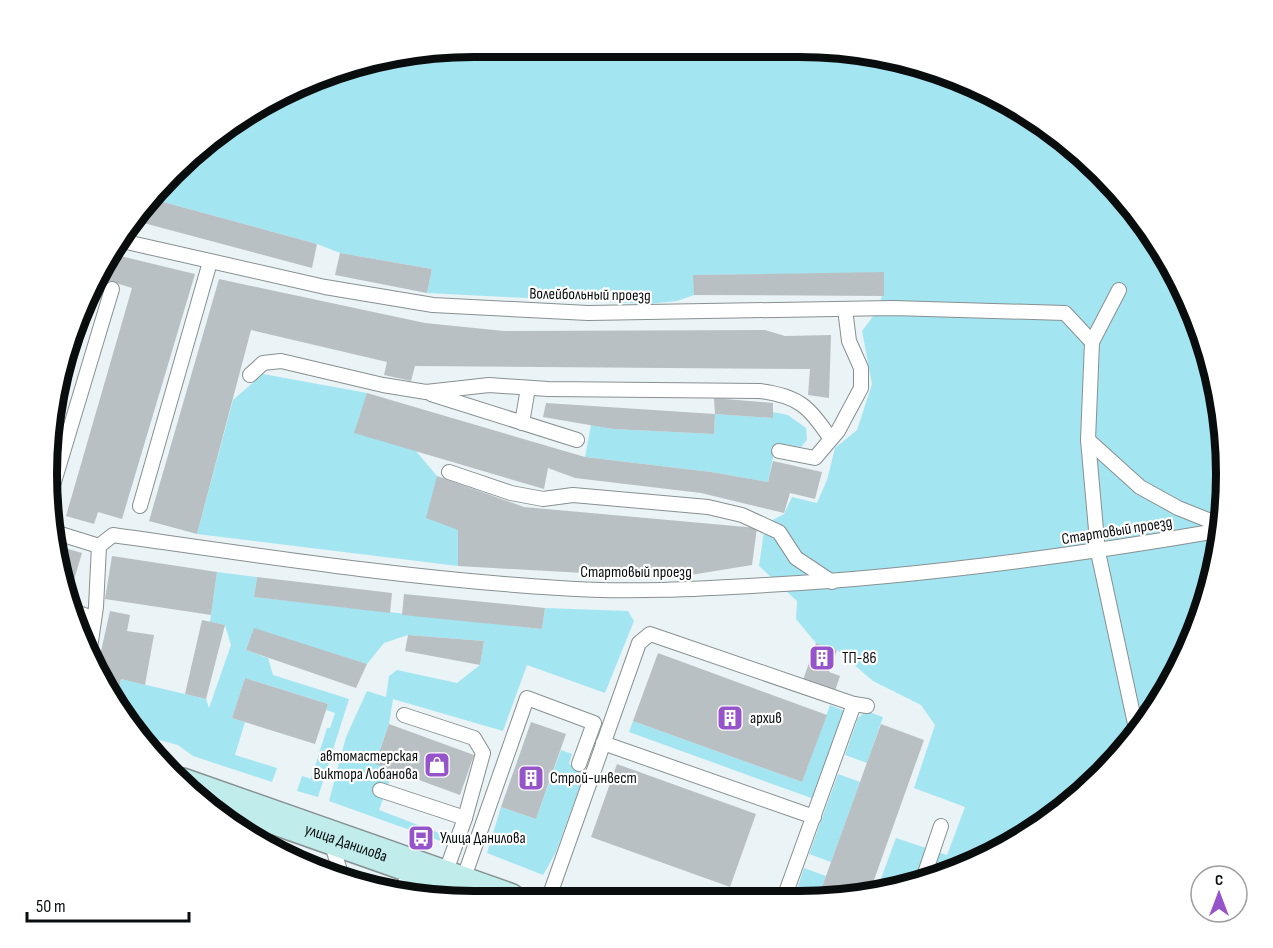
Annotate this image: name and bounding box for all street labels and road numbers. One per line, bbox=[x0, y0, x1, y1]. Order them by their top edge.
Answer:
street label: Волейбольный проезд bbox=[529, 284, 651, 306]
street label: Стартовый проезд bbox=[1060, 513, 1174, 549]
street label: Стартовый проезд bbox=[580, 563, 692, 582]
street label: улица Данилова bbox=[302, 819, 390, 866]

